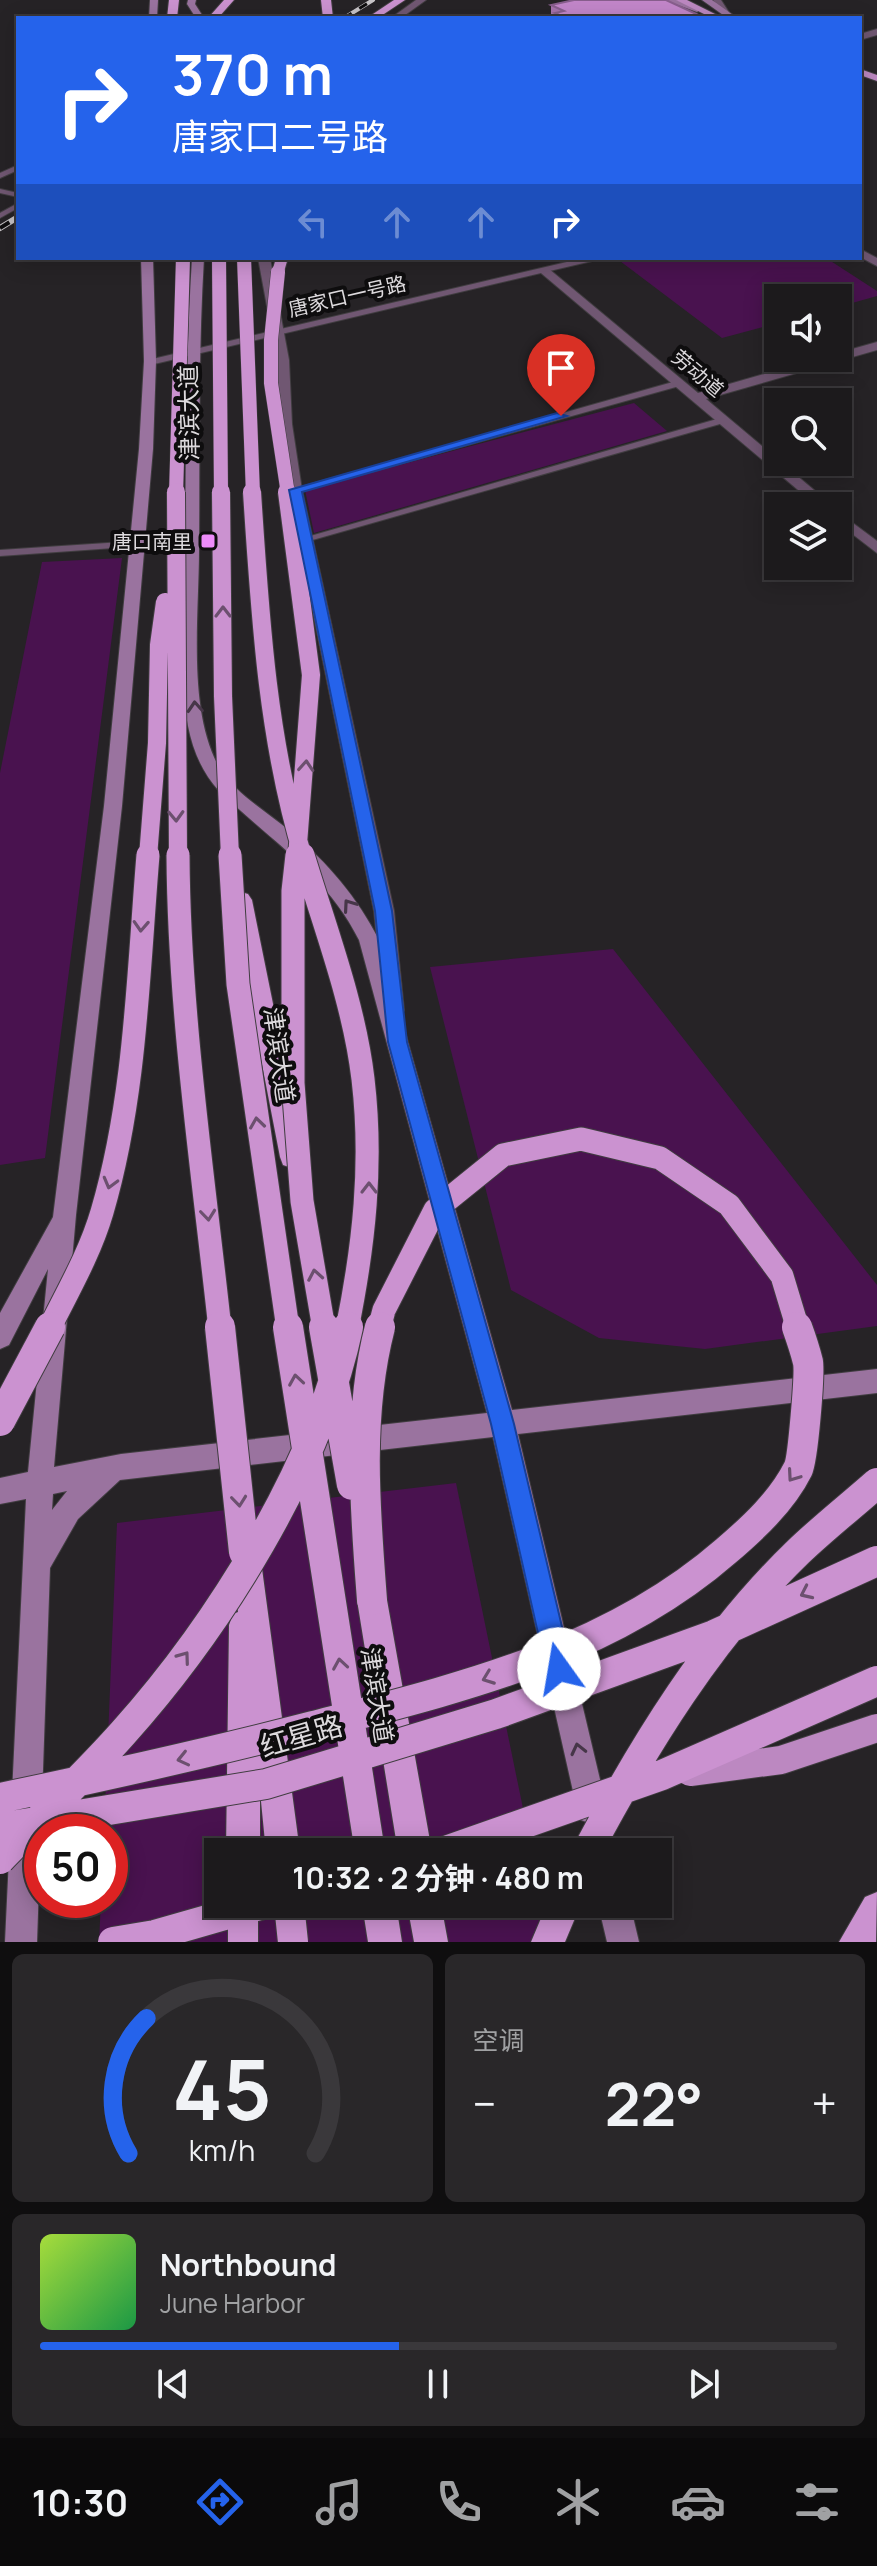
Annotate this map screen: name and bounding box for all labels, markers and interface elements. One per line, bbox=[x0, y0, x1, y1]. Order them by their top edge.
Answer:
text: 370 m bbox=[172, 35, 333, 112]
icon: right bbox=[40, 48, 144, 152]
text: 唐家口二号路 bbox=[172, 112, 388, 161]
icon: left bbox=[291, 200, 335, 244]
icon: ahead bbox=[375, 200, 419, 244]
icon: ahead bbox=[459, 200, 503, 244]
icon: right bbox=[543, 200, 587, 244]
street label: 唐家口一号路 bbox=[286, 269, 408, 323]
map controls bbox=[764, 284, 852, 580]
button: sound bbox=[764, 284, 852, 372]
pin bbox=[527, 334, 595, 416]
street label: 劳动道 bbox=[666, 343, 730, 403]
icon: arrive bbox=[539, 346, 583, 390]
street label: 津滨大道 bbox=[171, 365, 205, 461]
button: search bbox=[764, 388, 852, 476]
button: layers bbox=[764, 492, 852, 580]
place label: 唐口南里 bbox=[112, 528, 192, 555]
marker: 唐口南里 bbox=[199, 532, 217, 550]
one-way arrow bbox=[214, 605, 232, 618]
one-way arrow bbox=[187, 700, 204, 713]
one-way arrow bbox=[297, 759, 314, 772]
one-way arrow bbox=[167, 810, 185, 823]
one-way arrow bbox=[344, 899, 359, 913]
one-way arrow bbox=[133, 920, 150, 933]
street label: 津滨大道 bbox=[257, 1005, 303, 1105]
one-way arrow bbox=[249, 1116, 266, 1130]
one-way arrow bbox=[103, 1176, 120, 1190]
one-way arrow bbox=[360, 1181, 378, 1194]
one-way arrow bbox=[199, 1208, 216, 1221]
one-way arrow bbox=[308, 1269, 325, 1282]
one-way arrow bbox=[288, 1373, 305, 1387]
one-way arrow bbox=[788, 1468, 803, 1482]
one-way arrow bbox=[230, 1495, 247, 1508]
one-way arrow bbox=[800, 1583, 814, 1599]
position arrow bbox=[517, 1627, 601, 1711]
street label: 津滨大道 bbox=[354, 1645, 402, 1745]
one-way arrow bbox=[174, 1651, 189, 1665]
one-way arrow bbox=[332, 1658, 349, 1671]
one-way arrow bbox=[482, 1668, 496, 1685]
street label: 红星路 bbox=[255, 1705, 347, 1765]
one-way arrow bbox=[570, 1742, 587, 1756]
one-way arrow bbox=[176, 1749, 190, 1766]
speed limit sign: 50 bbox=[24, 1814, 128, 1918]
text: 10:32 · 2 分钟 · 480 m bbox=[292, 1857, 584, 1898]
text: 空调 bbox=[473, 2022, 525, 2058]
text: 45 bbox=[173, 2031, 272, 2145]
text: 22° bbox=[605, 2062, 703, 2144]
text: − bbox=[473, 2073, 496, 2133]
text: + bbox=[812, 2073, 837, 2133]
text: km/h bbox=[189, 2131, 255, 2170]
text: Northbound bbox=[160, 2244, 337, 2285]
text: June Harbor bbox=[160, 2285, 305, 2321]
icon: previous bbox=[151, 2362, 195, 2406]
icon: pause bbox=[416, 2362, 460, 2406]
icon: next bbox=[682, 2362, 726, 2406]
icon: directions bbox=[192, 2474, 248, 2530]
icon: music bbox=[311, 2474, 367, 2530]
icon: phone bbox=[431, 2474, 487, 2530]
icon: climate bbox=[550, 2474, 606, 2530]
icon: car bbox=[670, 2474, 726, 2530]
icon: filters bbox=[789, 2474, 845, 2530]
text: 10:30 bbox=[32, 2478, 128, 2527]

